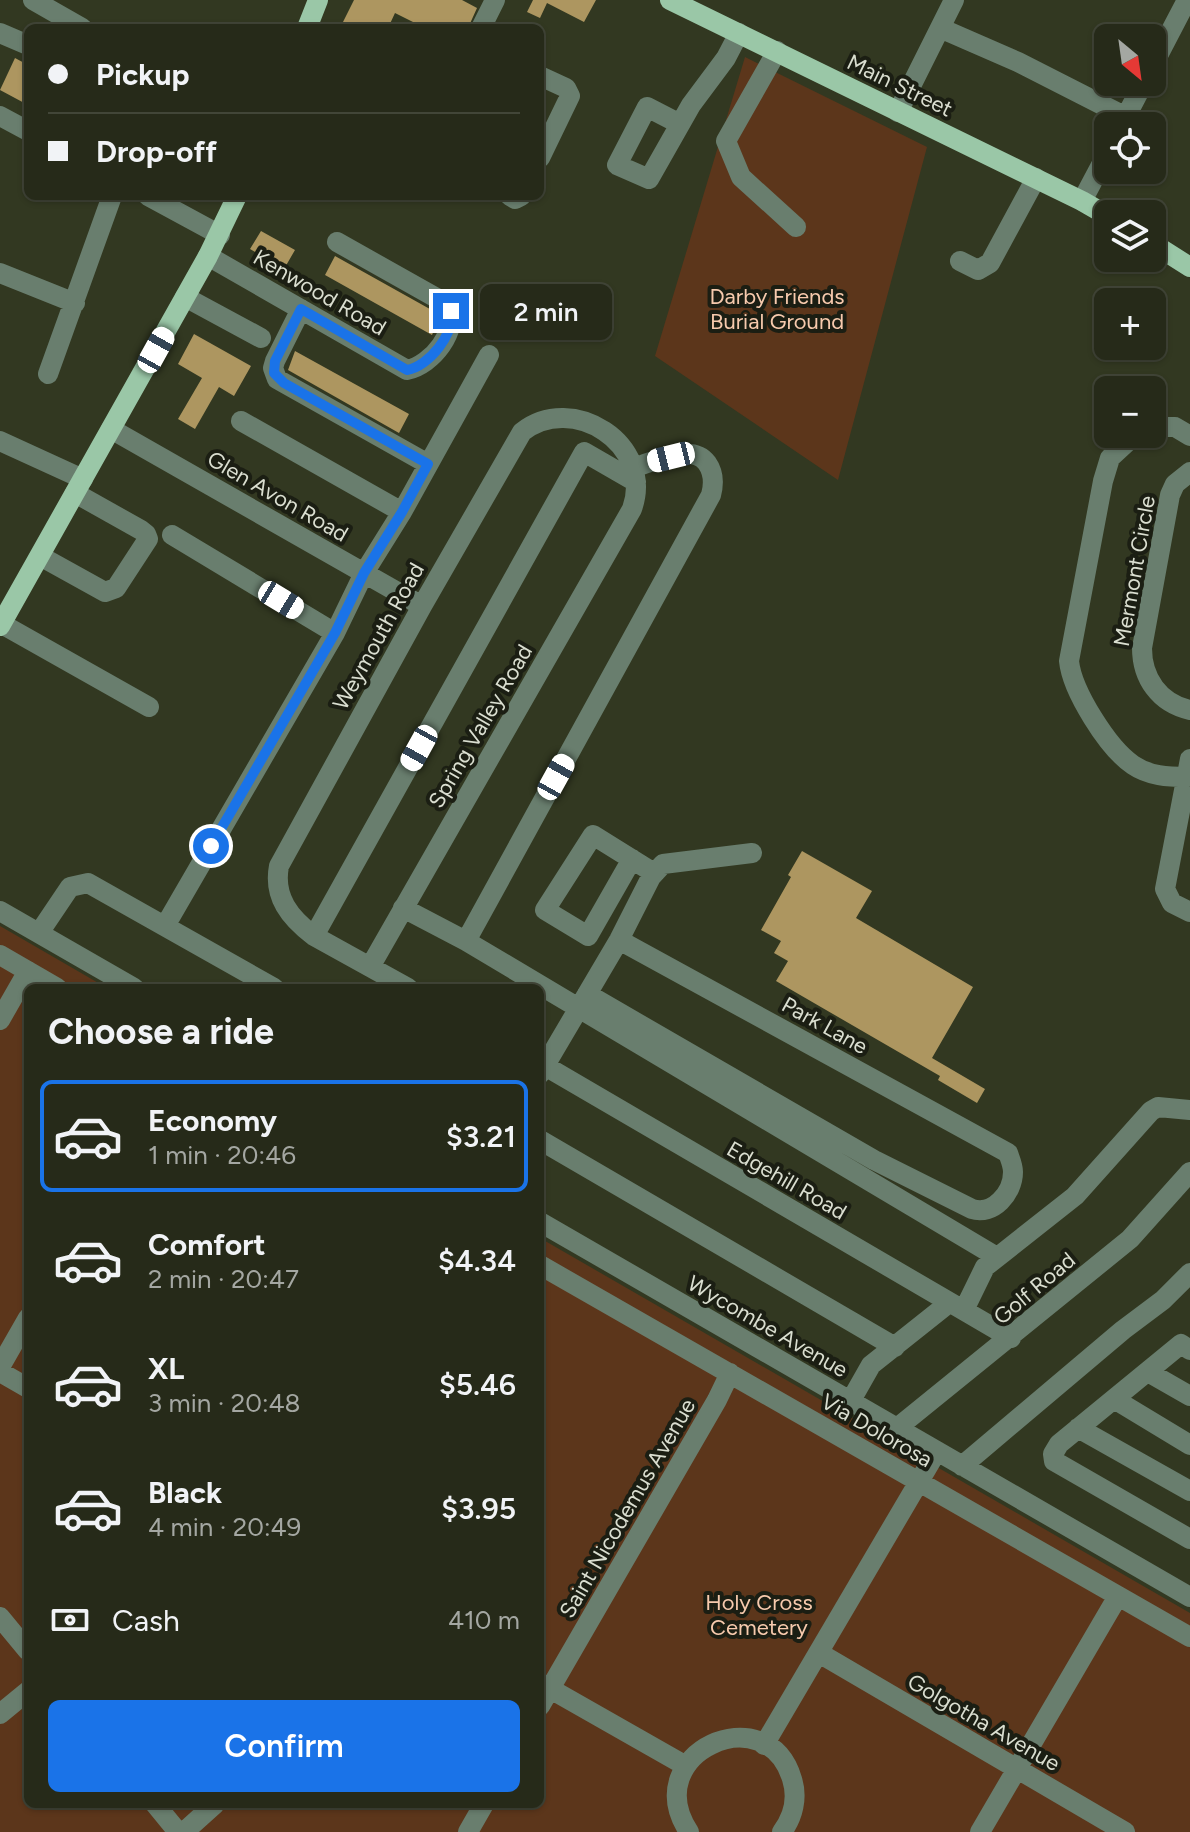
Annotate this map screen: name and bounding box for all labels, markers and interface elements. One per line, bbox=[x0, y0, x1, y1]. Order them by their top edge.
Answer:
north arrow bbox=[1094, 24, 1166, 96]
map controls bbox=[1094, 24, 1166, 448]
street label: Main Street bbox=[843, 48, 957, 123]
text: Pickup bbox=[96, 56, 190, 93]
button: locate bbox=[1094, 112, 1166, 184]
text: Drop-off bbox=[96, 133, 217, 170]
button: layers bbox=[1094, 200, 1166, 272]
street label: Kenwood Road bbox=[249, 244, 391, 341]
callout: 2 min bbox=[479, 283, 611, 339]
park label: Darby Friends Burial Ground bbox=[709, 283, 845, 335]
button: + bbox=[1094, 288, 1166, 360]
route end bbox=[433, 293, 469, 329]
text: 2 min bbox=[514, 296, 578, 328]
car bbox=[134, 323, 178, 377]
button: − bbox=[1094, 376, 1166, 448]
car bbox=[645, 440, 697, 474]
street label: Glen Avon Road bbox=[202, 445, 353, 548]
street label: Mermont Circle bbox=[1108, 494, 1161, 649]
street label: Weymouth Road bbox=[327, 558, 430, 714]
car bbox=[254, 577, 308, 623]
street label: Spring Valley Road bbox=[423, 640, 538, 813]
car bbox=[397, 721, 441, 775]
car bbox=[534, 750, 578, 804]
route start bbox=[193, 828, 229, 864]
street label: Park Lane bbox=[777, 991, 873, 1060]
text: Choose a ride bbox=[48, 1010, 274, 1053]
icon: car bbox=[52, 1100, 124, 1172]
text: Economy bbox=[148, 1102, 277, 1139]
text: $3.21 bbox=[446, 1118, 516, 1155]
street label: Edgehill Road bbox=[722, 1135, 852, 1226]
text: 1 min · 20:46 bbox=[148, 1139, 296, 1171]
icon: car bbox=[52, 1224, 124, 1296]
text: Comfort bbox=[148, 1226, 266, 1263]
text: $4.34 bbox=[438, 1242, 516, 1279]
street label: Golf Road bbox=[988, 1246, 1081, 1330]
text: 2 min · 20:47 bbox=[148, 1263, 299, 1295]
street label: Wycombe Avenue bbox=[683, 1270, 853, 1383]
icon: car bbox=[52, 1348, 124, 1420]
text: XL bbox=[148, 1350, 184, 1387]
text: $5.46 bbox=[439, 1366, 516, 1403]
text: 3 min · 20:48 bbox=[148, 1387, 301, 1419]
street label: Via Dolorosa bbox=[816, 1388, 937, 1473]
street label: Saint Nicodemus Avenue bbox=[554, 1394, 701, 1623]
icon: car bbox=[52, 1472, 124, 1544]
text: Black bbox=[148, 1474, 222, 1511]
text: $3.95 bbox=[441, 1490, 516, 1527]
text: 4 min · 20:49 bbox=[148, 1511, 301, 1543]
park label: Holy Cross Cemetery bbox=[705, 1589, 813, 1641]
icon: cash bbox=[48, 1598, 92, 1642]
text: Cash bbox=[112, 1602, 180, 1639]
text: 410 m bbox=[448, 1604, 520, 1636]
street label: Golgotha Avenue bbox=[903, 1668, 1065, 1777]
button: Confirm bbox=[48, 1700, 520, 1792]

